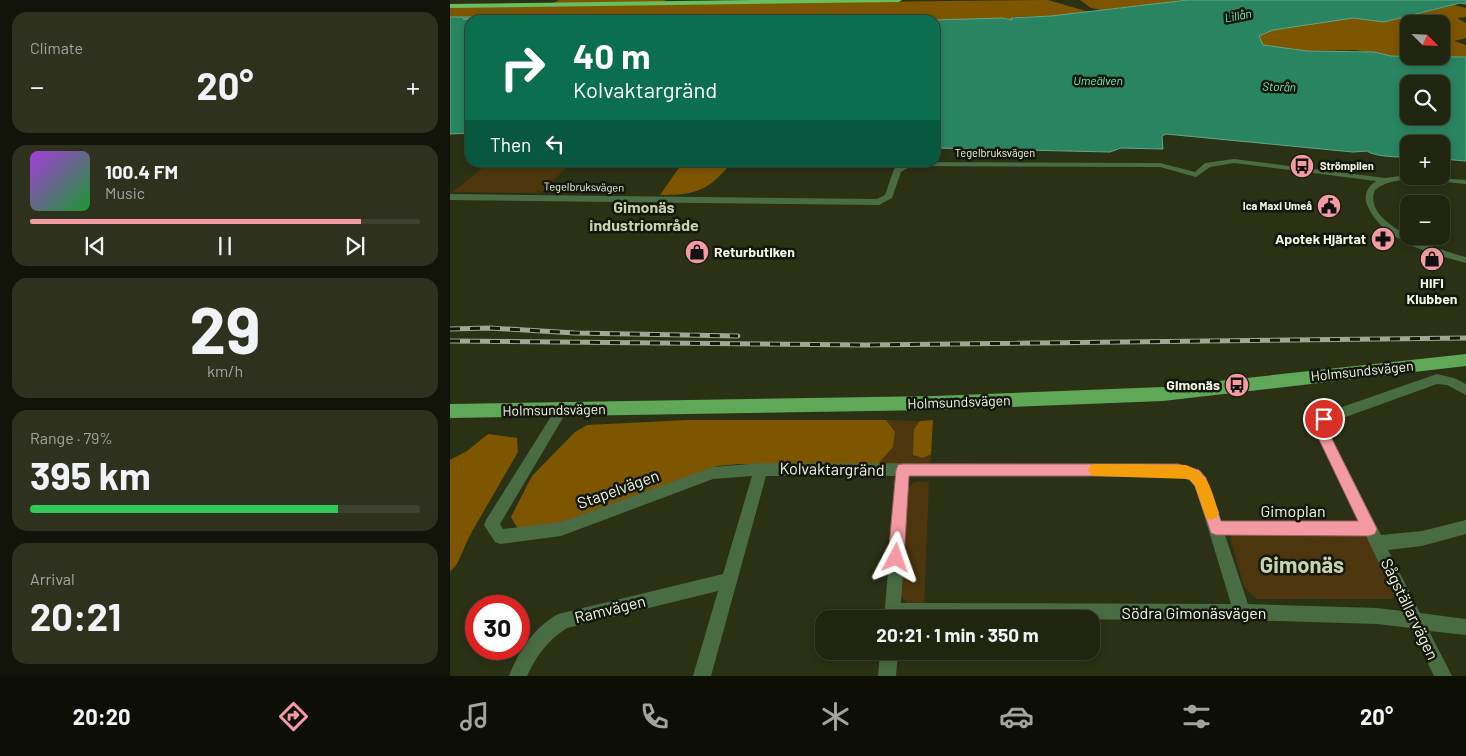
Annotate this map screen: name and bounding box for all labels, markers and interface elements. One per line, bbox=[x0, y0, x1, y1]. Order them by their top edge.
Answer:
water label: Lillån bbox=[1223, 6, 1252, 24]
north arrow bbox=[1400, 15, 1450, 65]
map controls bbox=[1400, 15, 1450, 245]
text: 40 m bbox=[573, 34, 650, 76]
icon: right bbox=[490, 35, 555, 100]
text: Climate bbox=[30, 38, 83, 57]
text: 20° bbox=[196, 62, 254, 108]
text: − bbox=[30, 69, 44, 103]
text: + bbox=[406, 69, 420, 103]
water label: Umeälven bbox=[1073, 73, 1123, 87]
button: search bbox=[1400, 75, 1450, 125]
text: Kolvaktargränd bbox=[573, 76, 717, 102]
water label: Storån bbox=[1262, 78, 1296, 94]
icon: left bbox=[541, 130, 569, 158]
text: Then bbox=[490, 133, 531, 156]
button: + bbox=[1400, 135, 1450, 185]
street label: Tegelbruksvägen bbox=[955, 146, 1035, 159]
bus stop icon: Strömpilen bbox=[1289, 153, 1315, 179]
place label: Strömpilen bbox=[1320, 159, 1374, 172]
text: 100.4 FM bbox=[105, 160, 178, 183]
street label: Tegelbruksvägen bbox=[544, 179, 624, 194]
text: Music bbox=[105, 183, 145, 202]
public building icon: Ica Maxi Umeå bbox=[1316, 193, 1342, 219]
button: − bbox=[1400, 195, 1450, 245]
district label: Gimonäs industriområde bbox=[589, 197, 699, 234]
place label: Ica Maxi Umeå bbox=[1243, 199, 1312, 212]
pharmacy icon: Apotek Hjärtat bbox=[1370, 226, 1396, 252]
place label: Apotek Hjärtat bbox=[1275, 230, 1366, 247]
icon: previous bbox=[81, 232, 109, 260]
icon: pause bbox=[211, 232, 239, 260]
icon: next bbox=[341, 232, 369, 260]
shop icon: Returbutiken bbox=[684, 239, 710, 265]
place label: Returbutiken bbox=[714, 243, 795, 260]
shop icon: HiFi Klubben bbox=[1419, 246, 1445, 272]
place label: HiFi Klubben bbox=[1407, 274, 1457, 307]
text: 29 bbox=[190, 289, 260, 367]
street label: Holmsundsvägen bbox=[1310, 357, 1414, 384]
text: km/h bbox=[207, 361, 243, 380]
bus stop icon: Gimonäs bbox=[1224, 372, 1250, 398]
place label: Gimonäs bbox=[1166, 376, 1220, 393]
street label: Holmsundsvägen bbox=[907, 391, 1011, 412]
pin bbox=[1303, 398, 1345, 440]
street label: Holmsundsvägen bbox=[502, 400, 606, 419]
icon: arrive bbox=[1310, 405, 1338, 433]
text: Range · 79% bbox=[30, 428, 113, 447]
text: 395 km bbox=[30, 452, 151, 498]
street label: Kolvaktargränd bbox=[779, 458, 885, 479]
street label: Stapelvägen bbox=[574, 465, 661, 512]
street label: Gimoplan bbox=[1260, 501, 1326, 520]
position arrow bbox=[869, 531, 921, 583]
district label: Gimonäs bbox=[1260, 551, 1344, 577]
street label: Sågställarvägen bbox=[1378, 555, 1443, 663]
text: Arrival bbox=[30, 569, 75, 588]
street label: Ramvägen bbox=[572, 591, 647, 626]
text: 20:21 bbox=[30, 593, 121, 639]
speed limit sign: 30 bbox=[465, 595, 530, 660]
street label: Södra Gimonäsvägen bbox=[1122, 603, 1266, 622]
text: 20:21 · 1 min · 350 m bbox=[876, 623, 1039, 646]
icon: directions bbox=[276, 699, 311, 734]
icon: music bbox=[457, 699, 492, 734]
icon: phone bbox=[637, 699, 672, 734]
icon: climate bbox=[818, 699, 853, 734]
icon: car bbox=[999, 699, 1034, 734]
icon: filters bbox=[1179, 699, 1214, 734]
text: 20:20 bbox=[73, 703, 131, 729]
text: 20° bbox=[1360, 703, 1393, 729]

